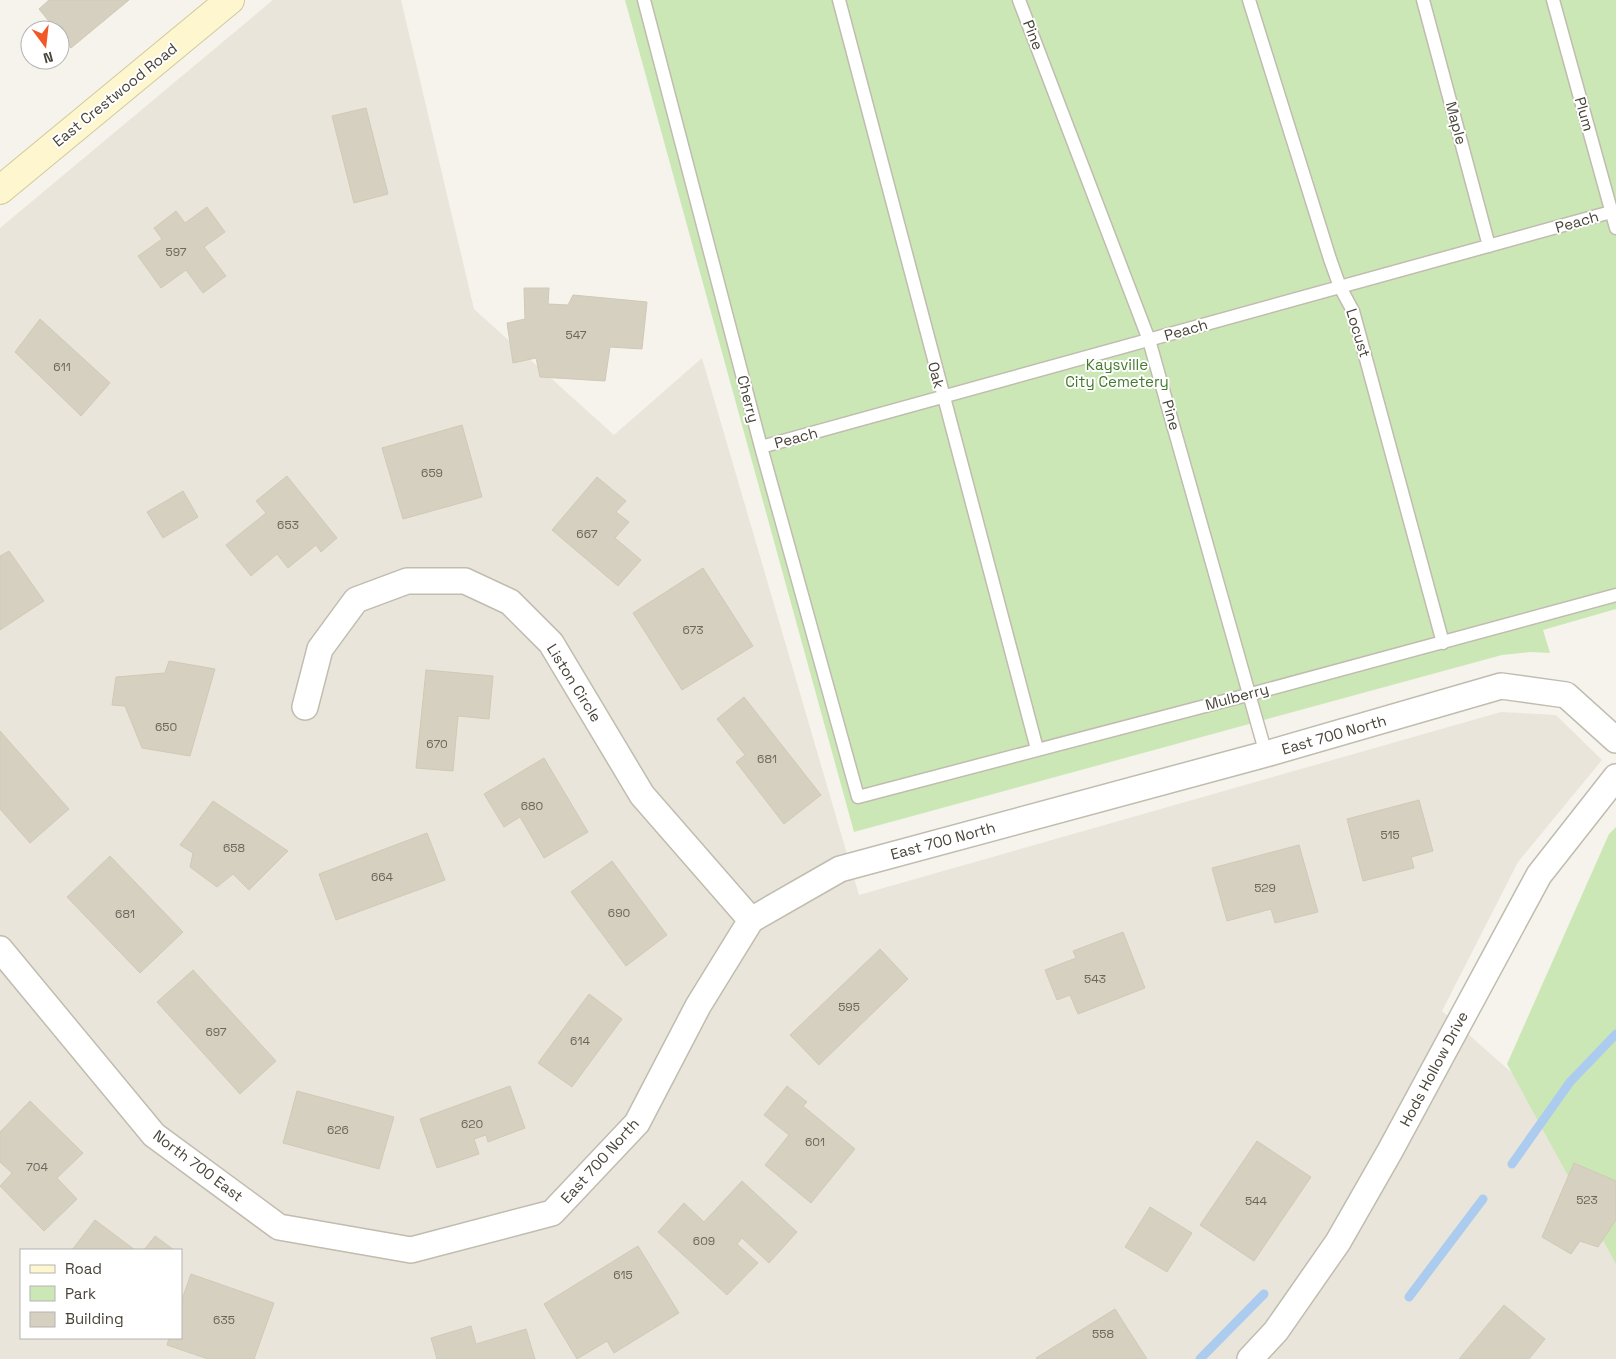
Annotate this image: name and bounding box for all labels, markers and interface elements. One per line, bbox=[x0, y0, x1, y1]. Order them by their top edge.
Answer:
street label: Pine bbox=[1019, 17, 1048, 53]
north arrow bbox=[20, 20, 70, 70]
street label: East Crestwood Road bbox=[49, 39, 181, 151]
text: N bbox=[41, 48, 55, 67]
street label: Plum bbox=[1571, 95, 1598, 133]
street label: Maple bbox=[1442, 99, 1471, 147]
street label: Peach bbox=[1553, 206, 1601, 237]
house number: 597 bbox=[165, 244, 187, 260]
street label: Locust bbox=[1342, 306, 1375, 360]
street label: Peach bbox=[1162, 314, 1210, 345]
house number: 547 bbox=[565, 327, 587, 343]
park label: Kaysville City Cemetery bbox=[1065, 355, 1169, 391]
house number: 611 bbox=[53, 359, 71, 375]
street label: Oak bbox=[924, 360, 949, 390]
street label: Cherry bbox=[733, 373, 764, 425]
street label: Pine bbox=[1158, 397, 1185, 432]
street label: Peach bbox=[772, 423, 820, 452]
house number: 659 bbox=[421, 465, 443, 481]
house number: 653 bbox=[277, 517, 299, 533]
house number: 667 bbox=[576, 526, 598, 542]
house number: 673 bbox=[682, 622, 704, 638]
street label: Liston Circle bbox=[543, 640, 606, 726]
street label: Mulberry bbox=[1203, 679, 1271, 714]
street label: East 700 North bbox=[1279, 711, 1388, 759]
house number: 650 bbox=[155, 719, 177, 735]
house number: 670 bbox=[426, 736, 448, 752]
house number: 681 bbox=[757, 751, 777, 767]
house number: 680 bbox=[521, 798, 543, 814]
street label: East 700 North bbox=[888, 817, 997, 864]
house number: 515 bbox=[1380, 827, 1400, 843]
house number: 658 bbox=[223, 840, 245, 856]
house number: 664 bbox=[371, 869, 394, 885]
house number: 529 bbox=[1254, 880, 1276, 896]
house number: 690 bbox=[608, 905, 630, 921]
house number: 681 bbox=[115, 906, 135, 922]
house number: 543 bbox=[1084, 971, 1106, 987]
house number: 595 bbox=[838, 999, 860, 1015]
street label: Hods Hollow Drive bbox=[1395, 1008, 1472, 1130]
house number: 697 bbox=[205, 1024, 227, 1040]
house number: 614 bbox=[570, 1033, 590, 1049]
street label: East 700 North bbox=[556, 1114, 643, 1207]
house number: 620 bbox=[461, 1116, 483, 1132]
house number: 626 bbox=[327, 1122, 349, 1138]
street label: North 700 East bbox=[149, 1126, 247, 1206]
house number: 601 bbox=[805, 1134, 825, 1150]
house number: 704 bbox=[26, 1159, 48, 1175]
house number: 523 bbox=[1576, 1192, 1598, 1208]
house number: 544 bbox=[1245, 1193, 1268, 1209]
house number: 609 bbox=[693, 1233, 715, 1249]
legend bbox=[20, 1249, 182, 1339]
text: Road bbox=[65, 1259, 102, 1278]
house number: 615 bbox=[613, 1267, 633, 1283]
text: Park bbox=[65, 1284, 96, 1303]
text: Building bbox=[65, 1309, 124, 1328]
house number: 635 bbox=[213, 1312, 235, 1328]
house number: 558 bbox=[1092, 1326, 1114, 1342]

